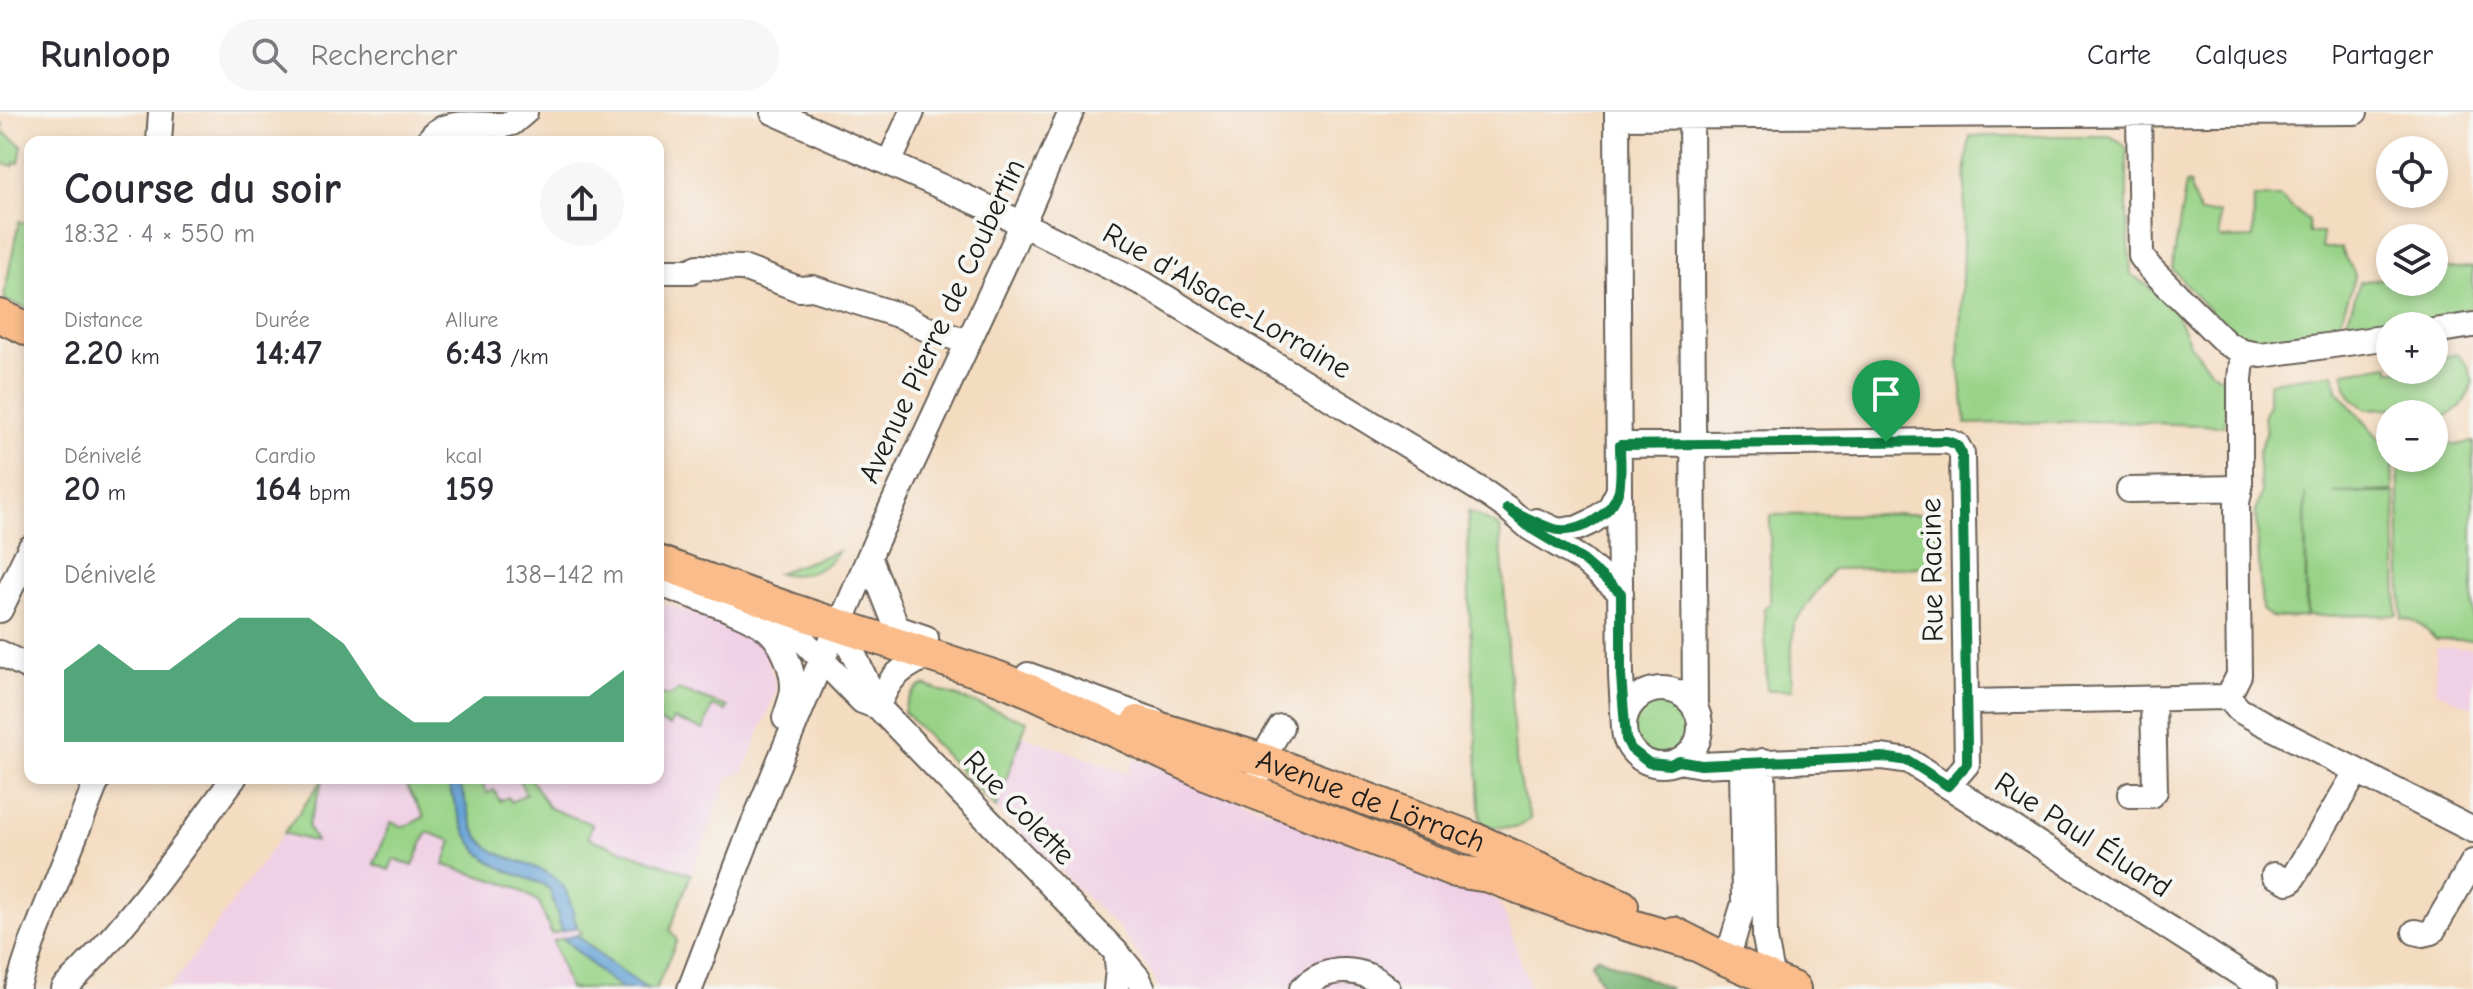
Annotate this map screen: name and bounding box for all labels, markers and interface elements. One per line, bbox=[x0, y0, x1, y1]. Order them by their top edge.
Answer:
search box bbox=[219, 19, 779, 91]
text: Runloop bbox=[40, 33, 171, 77]
icon: search bbox=[247, 33, 291, 77]
text: Rechercher bbox=[311, 38, 457, 73]
text: Carte bbox=[2087, 39, 2151, 71]
text: Calques bbox=[2195, 39, 2287, 71]
text: Partager bbox=[2331, 39, 2433, 71]
map controls bbox=[2376, 136, 2448, 472]
button: locate bbox=[2376, 136, 2448, 208]
street label: Avenue Pierre de Coubertin bbox=[851, 153, 1033, 489]
button: share bbox=[540, 162, 624, 246]
text: Course du soir bbox=[64, 163, 341, 214]
street label: Rue d'Alsace-Lorraine bbox=[1097, 216, 1357, 386]
text: 18:32 · 4 × 550 m bbox=[64, 219, 255, 249]
button: layers bbox=[2376, 224, 2448, 296]
text: Distance bbox=[64, 307, 143, 333]
text: Durée bbox=[255, 307, 310, 333]
text: Allure bbox=[445, 307, 498, 333]
button: + bbox=[2376, 312, 2448, 384]
text: 2.20 bbox=[64, 333, 123, 373]
text: 14:47 bbox=[255, 333, 322, 373]
text: 6:43 bbox=[445, 333, 503, 373]
text: km bbox=[123, 344, 160, 370]
text: /km bbox=[503, 344, 549, 370]
pin bbox=[1852, 360, 1920, 442]
icon: arrive bbox=[1864, 372, 1908, 416]
button: − bbox=[2376, 400, 2448, 472]
text: Dénivelé bbox=[64, 443, 142, 469]
text: Cardio bbox=[255, 443, 316, 469]
text: kcal bbox=[445, 443, 482, 469]
text: 20 bbox=[64, 469, 100, 509]
text: 164 bbox=[255, 469, 302, 509]
text: 159 bbox=[445, 469, 495, 509]
text: m bbox=[100, 480, 126, 506]
text: bpm bbox=[302, 480, 351, 506]
street label: Rue Racine bbox=[1913, 498, 1951, 642]
text: Dénivelé bbox=[64, 560, 156, 590]
text: 138–142 m bbox=[505, 560, 624, 590]
street label: Avenue de Lörrach bbox=[1252, 742, 1491, 860]
street label: Rue Colette bbox=[956, 744, 1082, 872]
street label: Rue Paul Éluard bbox=[1988, 765, 2178, 905]

